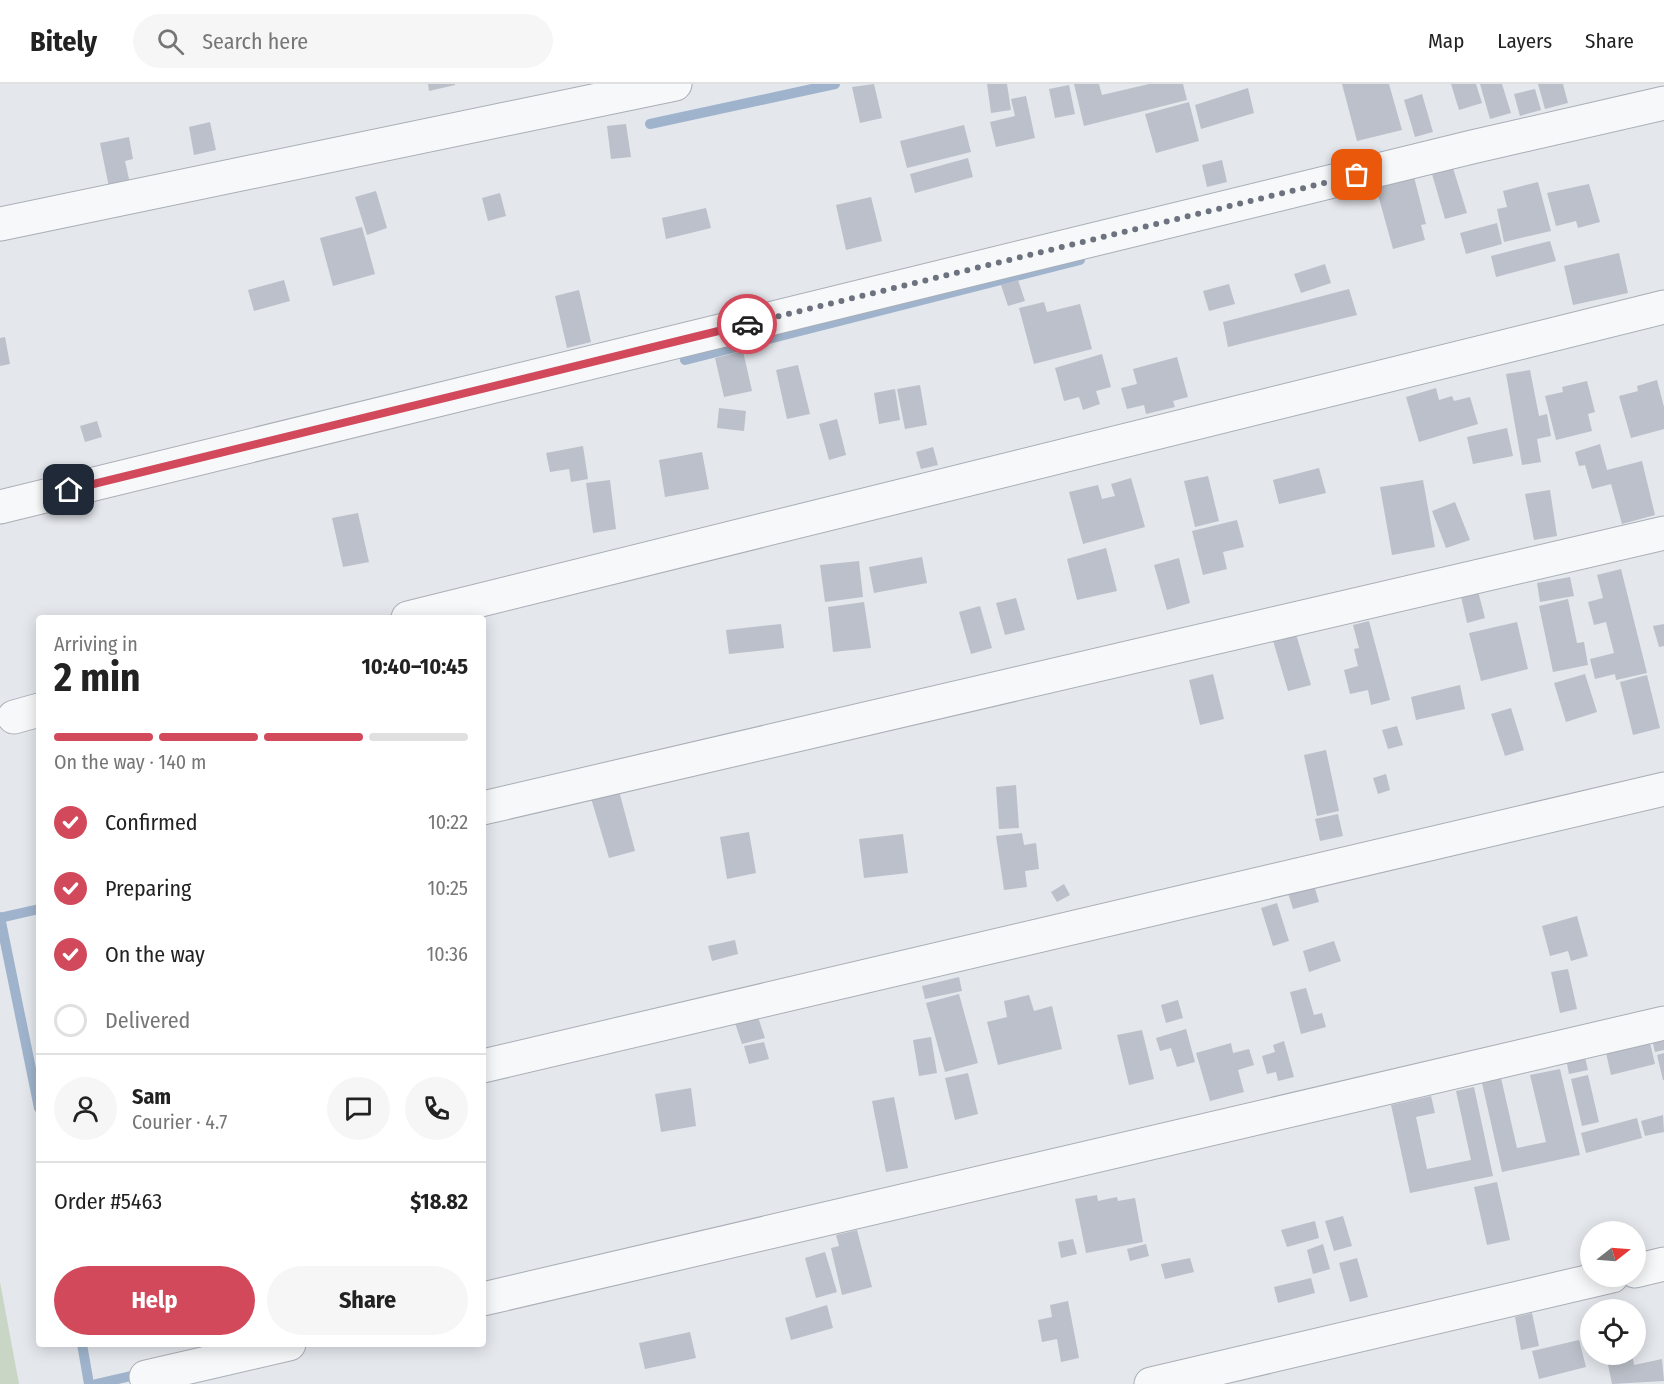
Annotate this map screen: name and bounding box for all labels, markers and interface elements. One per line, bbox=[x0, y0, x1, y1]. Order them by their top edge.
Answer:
search box bbox=[133, 14, 553, 68]
text: Bitely bbox=[30, 25, 97, 58]
icon: search bbox=[154, 25, 187, 58]
text: Search here bbox=[202, 28, 308, 55]
text: Map bbox=[1428, 28, 1464, 54]
text: Layers bbox=[1497, 28, 1552, 54]
text: Share bbox=[1585, 28, 1634, 54]
pin bbox=[1331, 149, 1382, 200]
icon: bag bbox=[1340, 158, 1373, 191]
courier bbox=[717, 294, 777, 354]
icon: car bbox=[731, 308, 764, 341]
pin bbox=[43, 464, 94, 515]
icon: home bbox=[52, 473, 85, 506]
text: Arriving in bbox=[54, 632, 138, 656]
text: 10:40–10:45 bbox=[361, 653, 468, 680]
text: 2 min bbox=[54, 655, 140, 701]
text: On the way · 140 m bbox=[54, 750, 206, 774]
icon: check bbox=[54, 806, 87, 839]
text: Confirmed bbox=[105, 809, 198, 836]
text: 10:22 bbox=[428, 810, 468, 834]
icon: check bbox=[54, 872, 87, 905]
text: Preparing bbox=[105, 875, 191, 902]
text: 10:25 bbox=[428, 876, 468, 900]
icon: check bbox=[54, 938, 87, 971]
text: On the way bbox=[105, 941, 205, 968]
text: 10:36 bbox=[426, 942, 468, 966]
text: Delivered bbox=[105, 1007, 190, 1034]
button: person bbox=[54, 1077, 117, 1140]
button: chat bbox=[327, 1077, 390, 1140]
button: phone bbox=[405, 1077, 468, 1140]
text: Sam bbox=[132, 1083, 171, 1110]
text: Courier · 4.7 bbox=[132, 1110, 227, 1134]
text: Order #5463 bbox=[54, 1188, 162, 1215]
text: $18.82 bbox=[410, 1188, 468, 1215]
north arrow bbox=[1580, 1221, 1646, 1287]
map controls bbox=[1580, 1221, 1646, 1365]
button: Help bbox=[54, 1266, 255, 1335]
button: Share bbox=[267, 1266, 468, 1335]
button: locate bbox=[1580, 1299, 1646, 1365]

